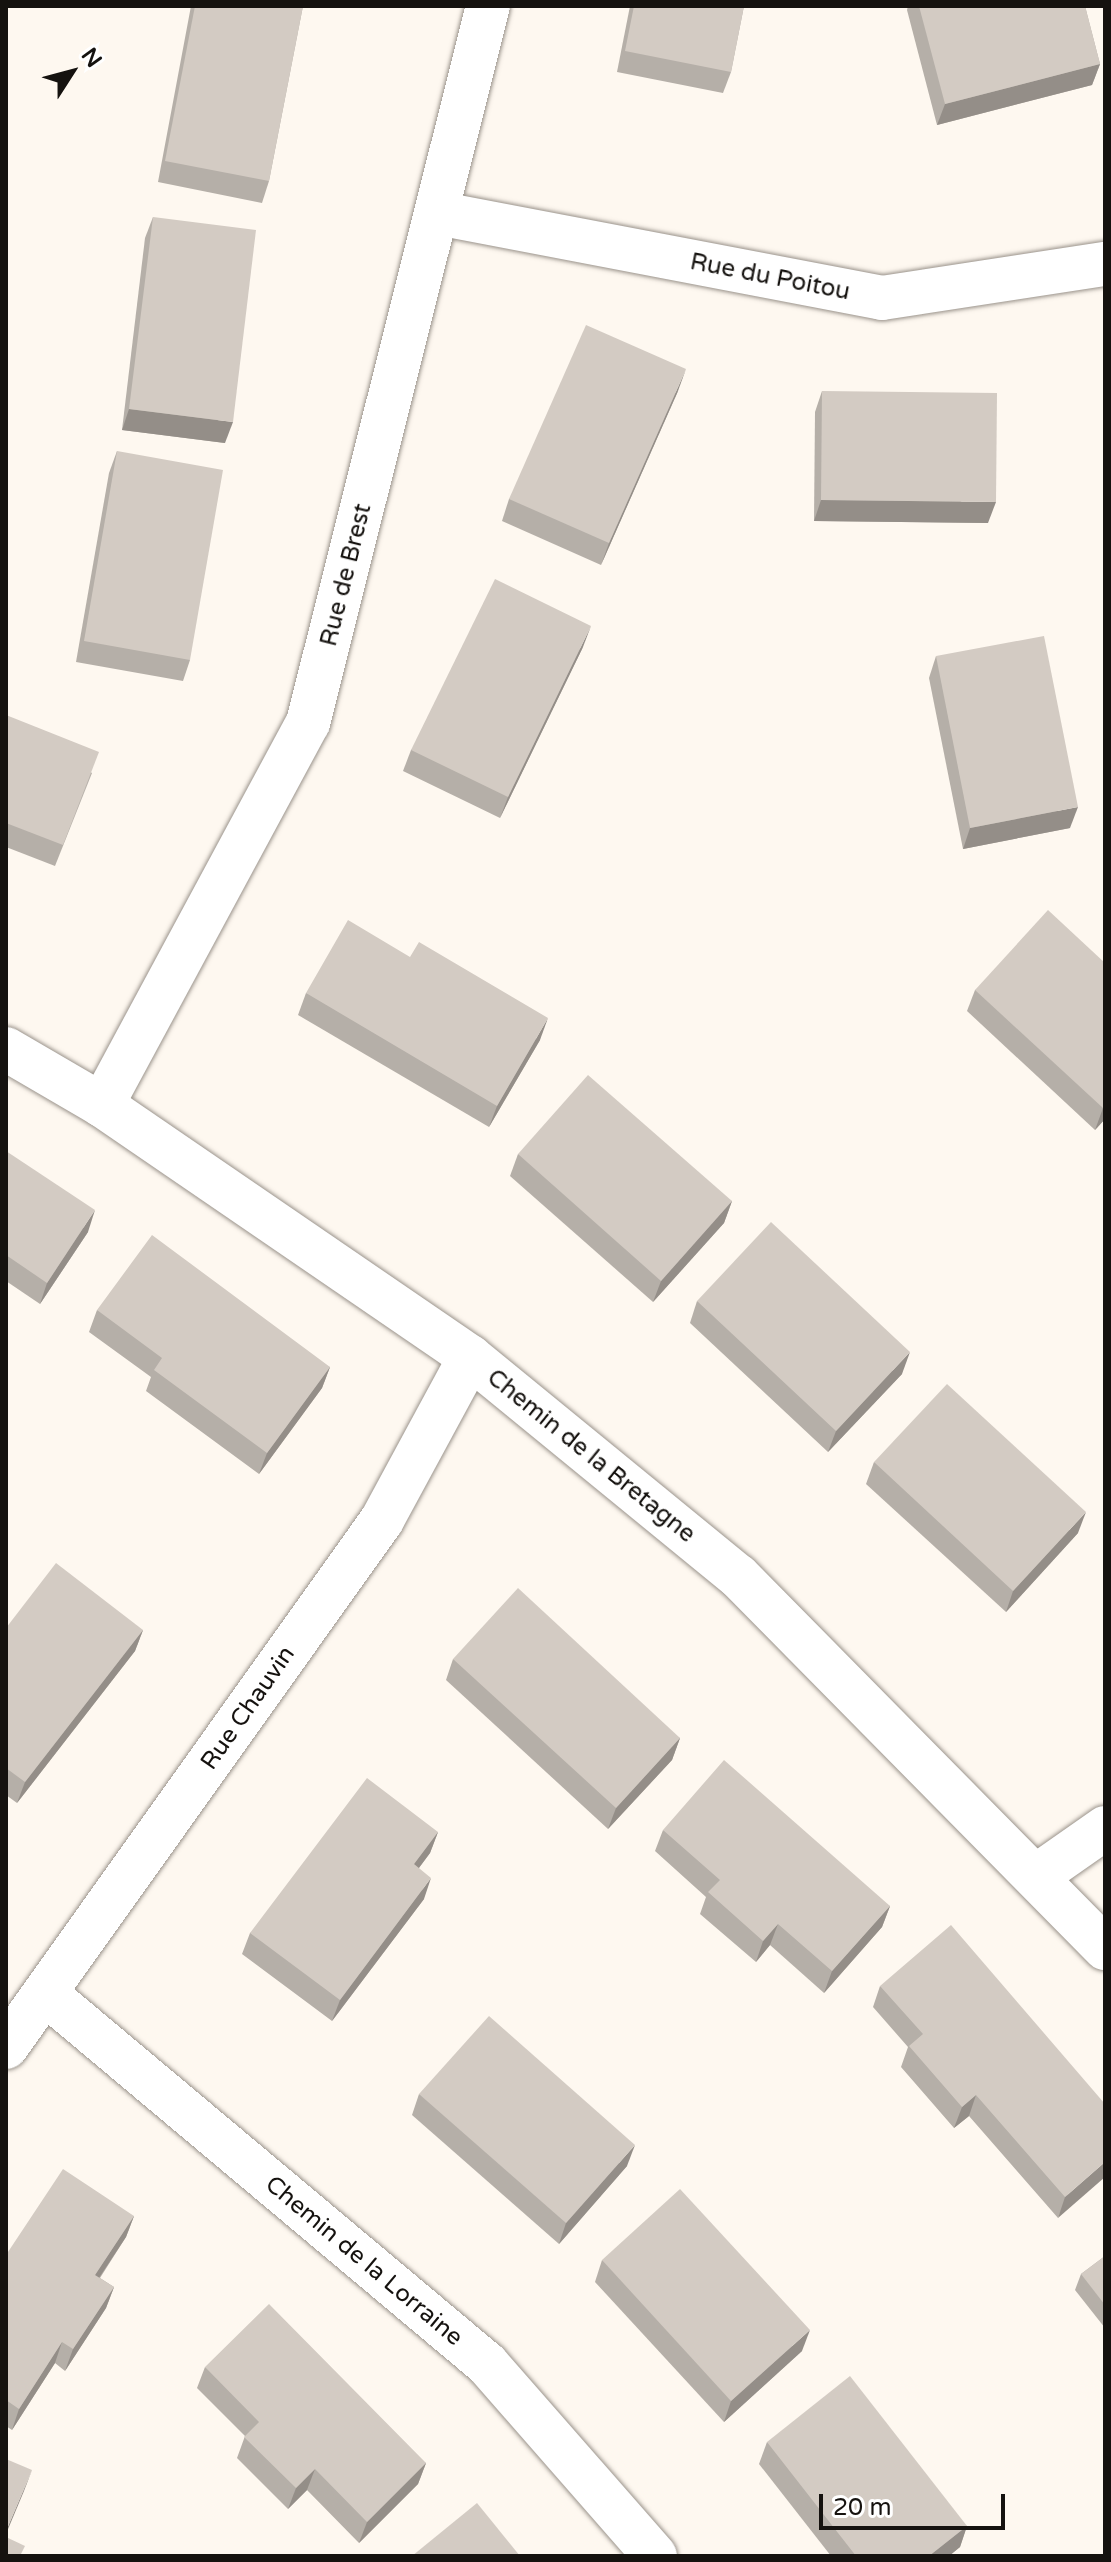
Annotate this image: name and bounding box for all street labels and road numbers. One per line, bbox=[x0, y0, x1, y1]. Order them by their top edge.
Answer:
street label: Rue du Poitou bbox=[688, 247, 852, 307]
street label: Rue de Brest bbox=[314, 501, 378, 649]
street label: Chemin de la Bretagne bbox=[481, 1363, 701, 1549]
street label: Rue Chauvin bbox=[195, 1641, 301, 1775]
street label: Chemin de la Lorraine bbox=[259, 2170, 469, 2352]

